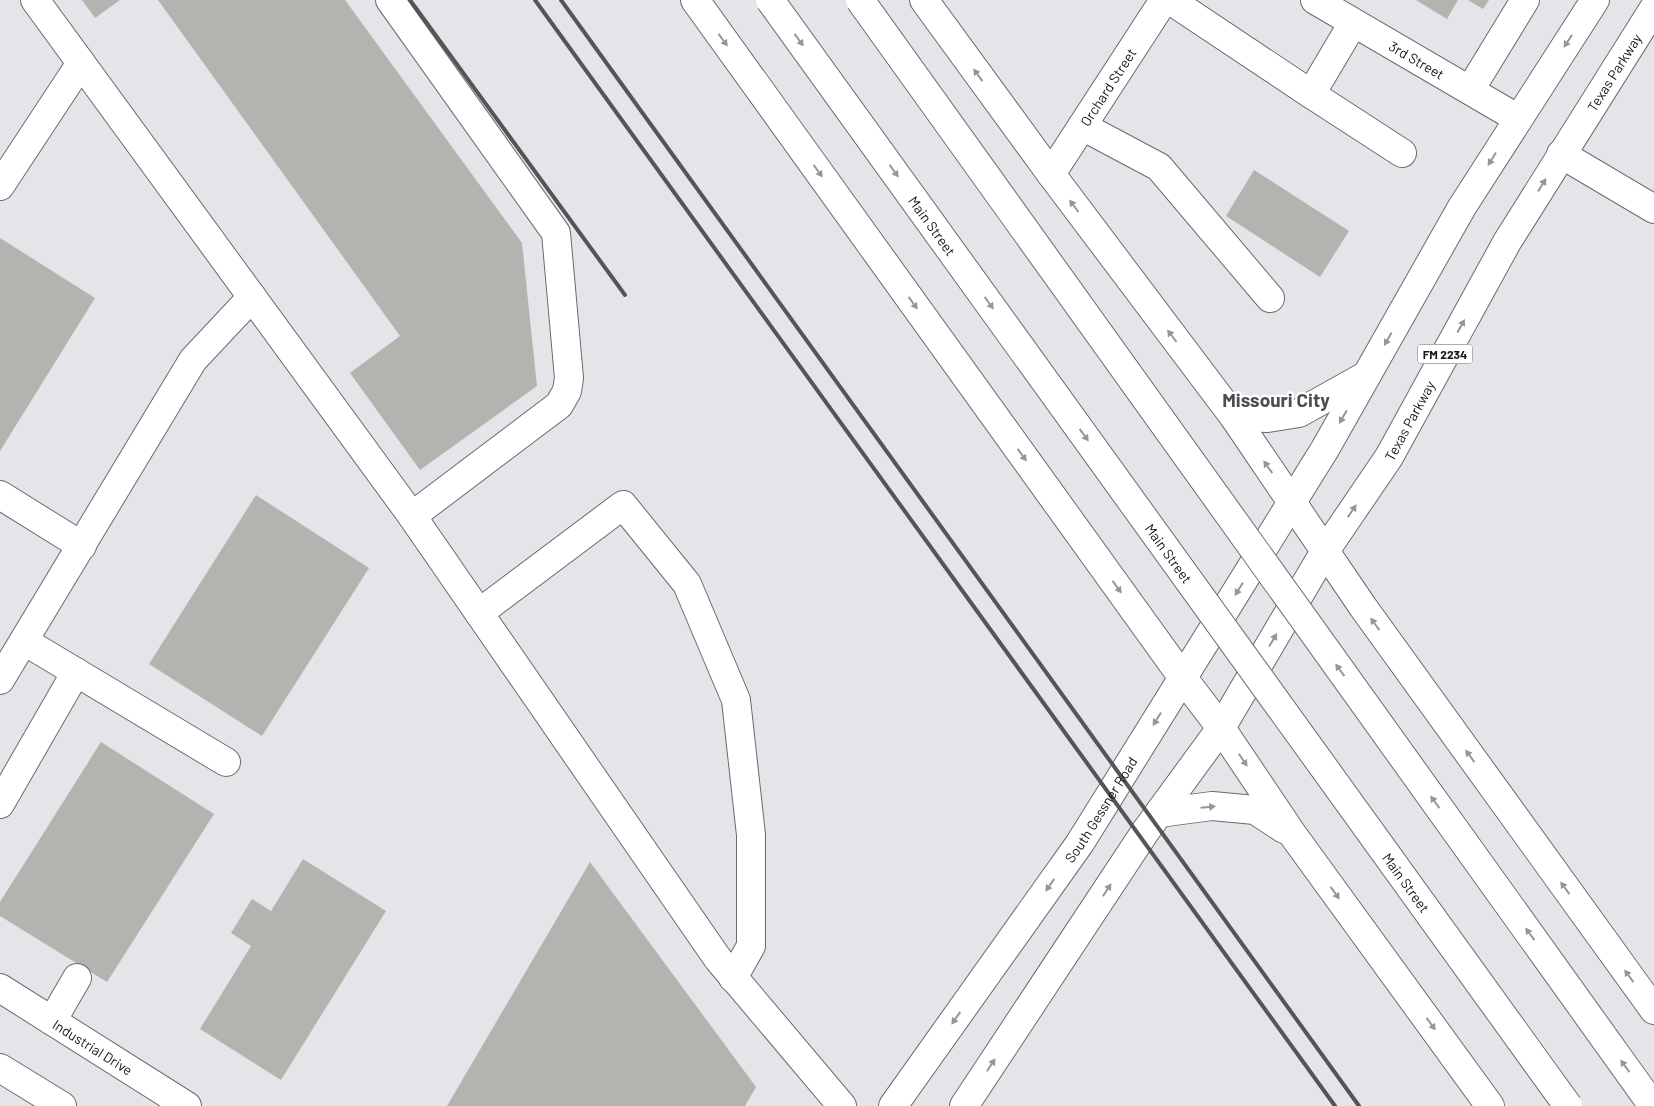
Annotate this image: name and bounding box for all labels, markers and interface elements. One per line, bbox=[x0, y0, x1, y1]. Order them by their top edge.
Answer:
street label: Texas Parkway bbox=[1583, 30, 1645, 114]
one-way arrow bbox=[718, 33, 728, 46]
one-way arrow bbox=[794, 33, 804, 46]
one-way arrow bbox=[1563, 34, 1573, 47]
street label: 3rd Street bbox=[1386, 37, 1448, 82]
street label: Orchard Street bbox=[1076, 45, 1139, 129]
one-way arrow bbox=[973, 69, 984, 82]
one-way arrow bbox=[1487, 153, 1496, 166]
one-way arrow bbox=[889, 164, 899, 178]
one-way arrow bbox=[813, 165, 823, 178]
one-way arrow bbox=[1538, 178, 1547, 191]
street label: Main Street bbox=[905, 192, 960, 259]
one-way arrow bbox=[1069, 200, 1080, 213]
one-way arrow bbox=[908, 296, 918, 310]
one-way arrow bbox=[984, 296, 994, 310]
one-way arrow bbox=[1457, 318, 1465, 333]
one-way arrow bbox=[1167, 330, 1178, 343]
one-way arrow bbox=[1383, 332, 1392, 345]
road number: FM 2234 bbox=[1418, 344, 1472, 364]
street label: Texas Parkway bbox=[1380, 377, 1438, 463]
district label: Missouri City bbox=[1222, 388, 1330, 411]
one-way arrow bbox=[1339, 410, 1348, 424]
one-way arrow bbox=[1079, 428, 1089, 442]
one-way arrow bbox=[1017, 448, 1027, 462]
one-way arrow bbox=[1263, 460, 1273, 474]
one-way arrow bbox=[1347, 504, 1357, 517]
street label: Main Street bbox=[1142, 520, 1196, 586]
one-way arrow bbox=[1112, 580, 1122, 594]
one-way arrow bbox=[1234, 582, 1243, 595]
one-way arrow bbox=[1370, 617, 1380, 631]
one-way arrow bbox=[1268, 634, 1277, 647]
one-way arrow bbox=[1335, 663, 1345, 677]
one-way arrow bbox=[1153, 713, 1162, 726]
one-way arrow bbox=[1465, 749, 1475, 763]
street label: South Gessner Road bbox=[1061, 753, 1140, 866]
one-way arrow bbox=[1238, 753, 1248, 766]
one-way arrow bbox=[1430, 795, 1440, 809]
one-way arrow bbox=[1200, 803, 1216, 811]
street label: Main Street bbox=[1379, 849, 1434, 915]
one-way arrow bbox=[1045, 878, 1055, 892]
one-way arrow bbox=[1560, 882, 1571, 895]
one-way arrow bbox=[1102, 883, 1112, 897]
one-way arrow bbox=[1330, 886, 1340, 900]
one-way arrow bbox=[1525, 927, 1535, 941]
one-way arrow bbox=[1624, 969, 1634, 983]
one-way arrow bbox=[951, 1011, 961, 1024]
street label: Industrial Drive bbox=[50, 1015, 136, 1078]
one-way arrow bbox=[1426, 1017, 1436, 1031]
one-way arrow bbox=[986, 1059, 996, 1072]
one-way arrow bbox=[1619, 1060, 1630, 1073]

